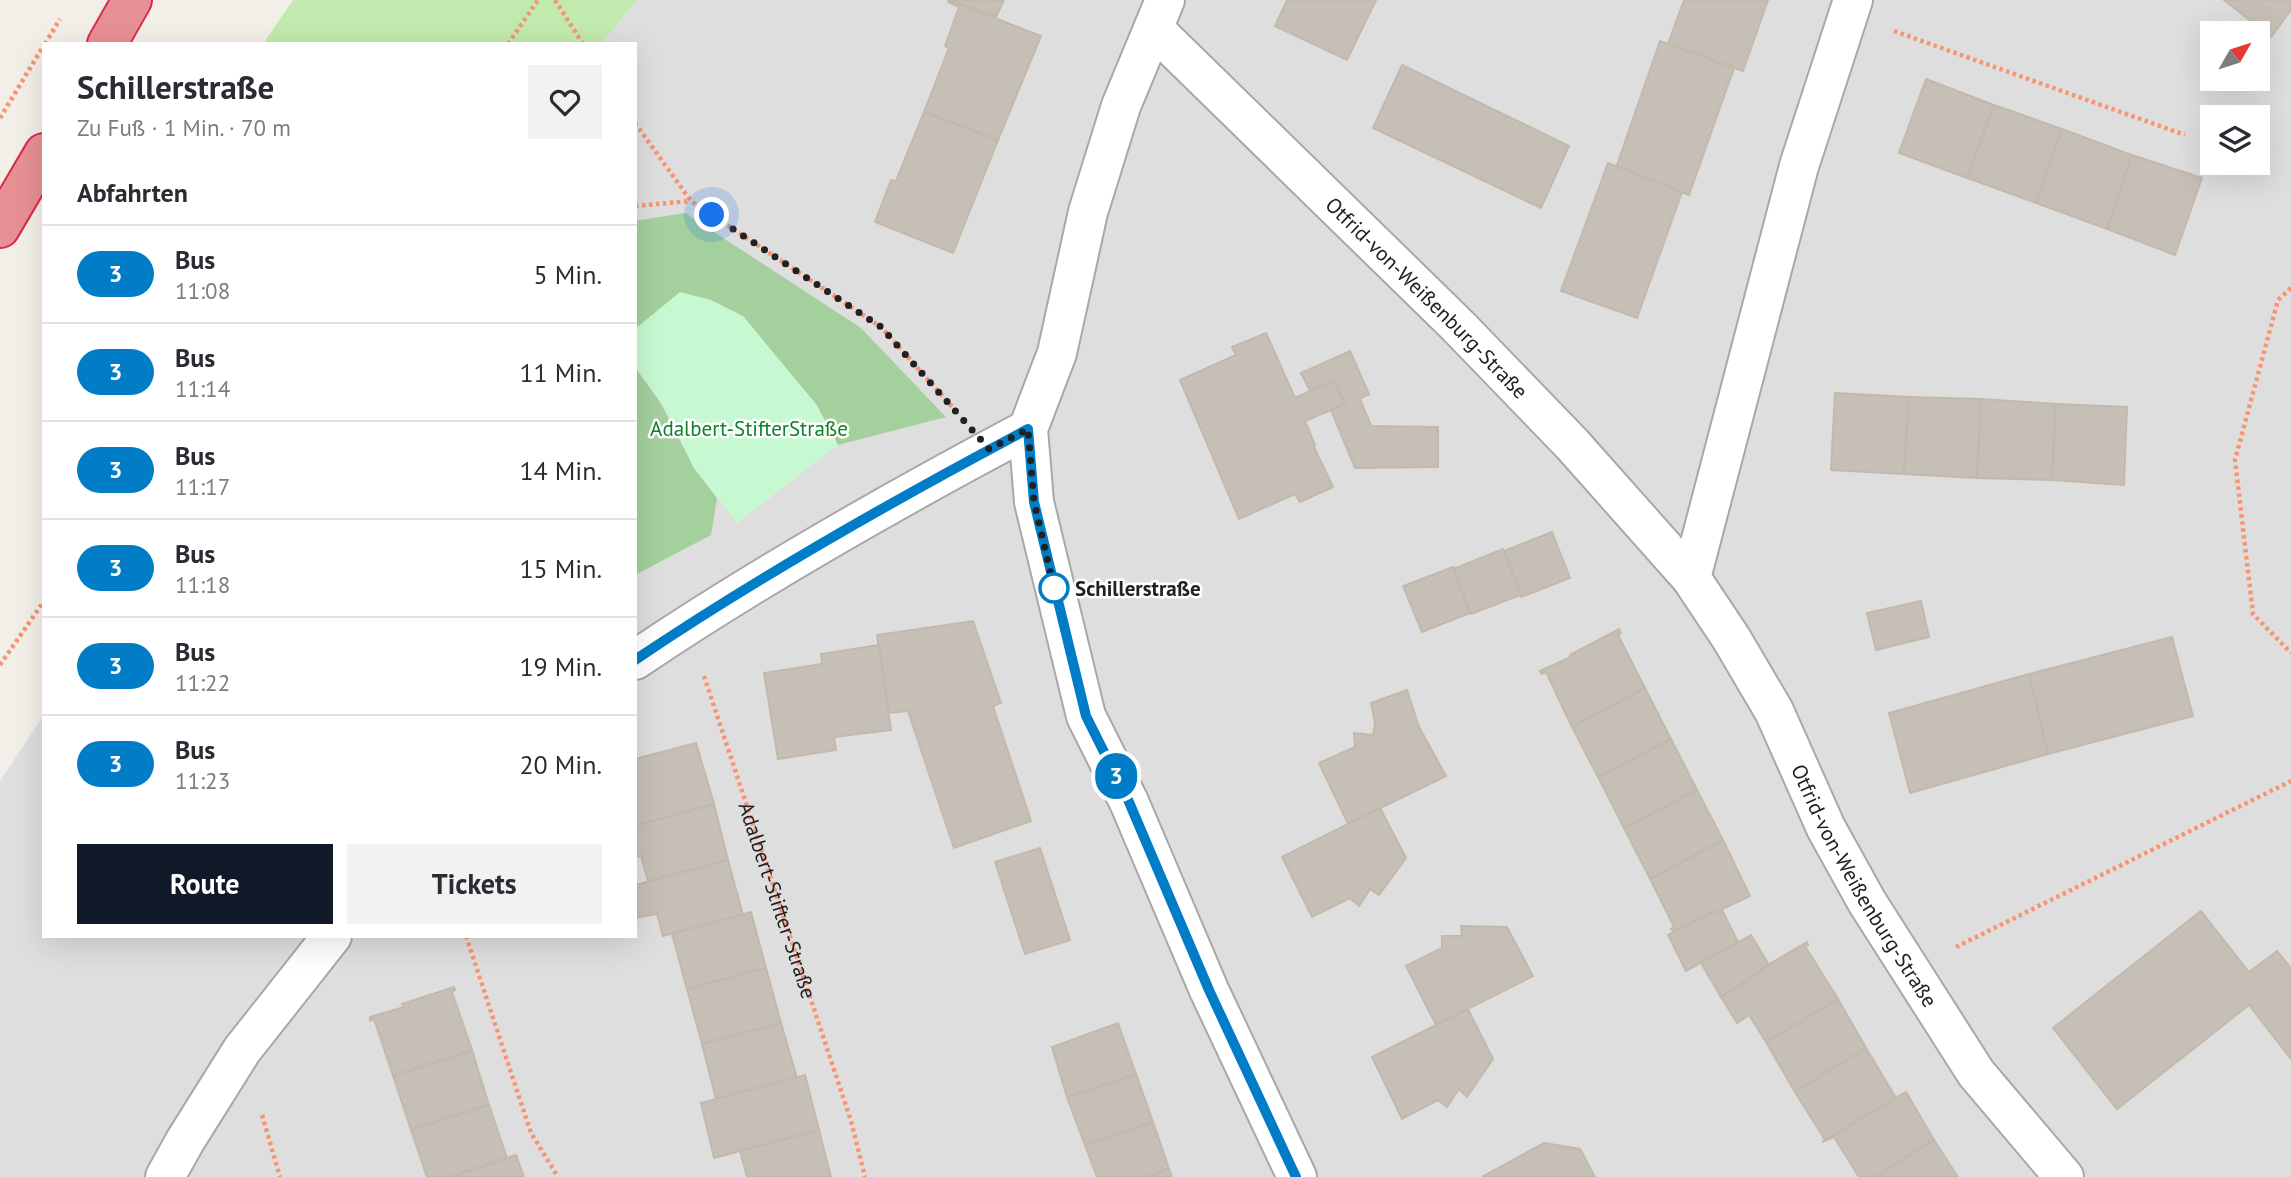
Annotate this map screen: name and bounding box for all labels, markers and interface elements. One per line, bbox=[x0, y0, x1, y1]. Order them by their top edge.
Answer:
north arrow bbox=[2200, 21, 2270, 91]
map controls bbox=[2200, 21, 2270, 175]
text: Schillerstraße bbox=[77, 65, 274, 108]
button: heart bbox=[528, 65, 602, 139]
button: layers bbox=[2200, 105, 2270, 175]
text: Zu Fuß · 1 Min. · 70 m bbox=[77, 113, 291, 142]
text: Abfahrten bbox=[77, 176, 188, 209]
street label: Otfrid-von-Weißenburg-Straße bbox=[1320, 191, 1534, 404]
your location bbox=[694, 197, 729, 232]
text: Bus bbox=[175, 243, 215, 276]
text: 3 bbox=[109, 258, 122, 289]
text: 5 Min. bbox=[534, 258, 602, 291]
text: 11:08 bbox=[175, 276, 230, 305]
text: Bus bbox=[175, 341, 215, 374]
text: 3 bbox=[109, 356, 122, 387]
text: 11 Min. bbox=[519, 356, 602, 389]
text: 11:14 bbox=[175, 374, 230, 403]
park label: Adalbert-StifterStraße bbox=[650, 415, 848, 442]
text: Bus bbox=[175, 439, 215, 472]
text: 3 bbox=[109, 454, 122, 485]
text: 14 Min. bbox=[519, 454, 602, 487]
text: 11:17 bbox=[175, 472, 230, 501]
text: Bus bbox=[175, 537, 215, 570]
text: 3 bbox=[109, 552, 122, 583]
text: 15 Min. bbox=[519, 552, 602, 585]
text: 11:18 bbox=[175, 570, 230, 599]
marker: Schillerstraße bbox=[1039, 573, 1069, 603]
place label: Schillerstraße bbox=[1075, 575, 1201, 602]
text: Bus bbox=[175, 635, 215, 668]
text: 3 bbox=[109, 650, 122, 681]
text: 19 Min. bbox=[519, 650, 602, 683]
text: 11:22 bbox=[175, 668, 230, 697]
text: Bus bbox=[175, 733, 215, 766]
text: 3 bbox=[109, 748, 122, 779]
text: 20 Min. bbox=[519, 748, 602, 781]
line badge: 3 bbox=[1093, 753, 1139, 799]
text: 3 bbox=[1109, 760, 1123, 791]
street label: Otfrid-von-Weißenburg-Straße bbox=[1786, 760, 1944, 1012]
text: 11:23 bbox=[175, 766, 230, 795]
street label: Adalbert-Stifter-Straße bbox=[733, 798, 823, 1002]
button: Route bbox=[77, 844, 333, 924]
button: Tickets bbox=[347, 844, 602, 924]

